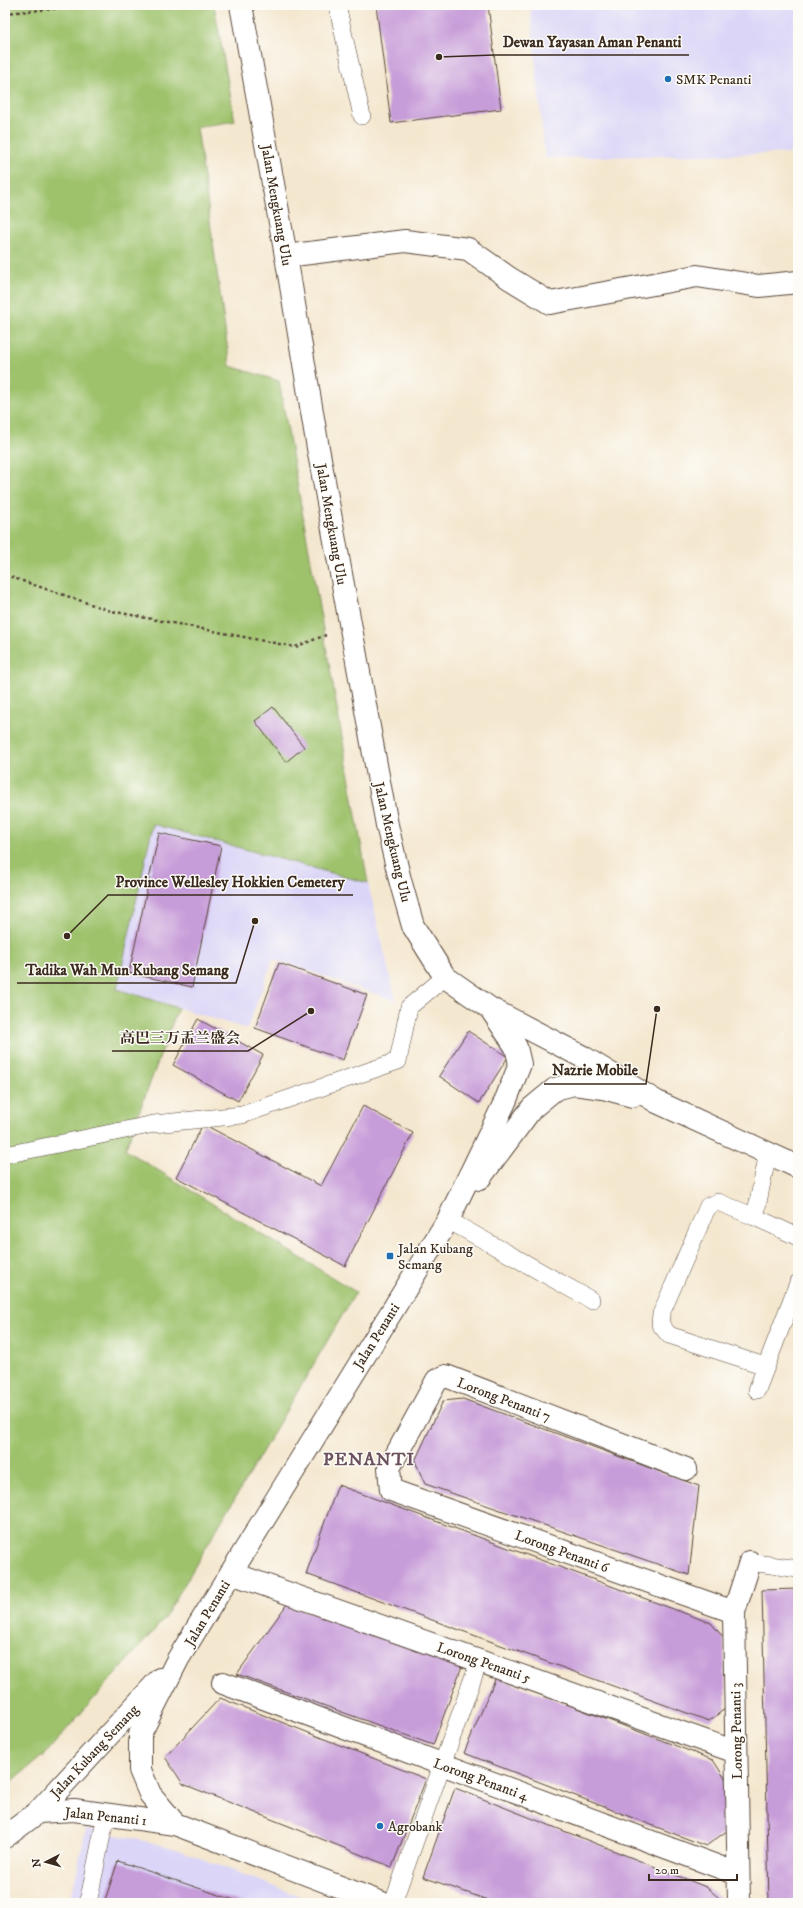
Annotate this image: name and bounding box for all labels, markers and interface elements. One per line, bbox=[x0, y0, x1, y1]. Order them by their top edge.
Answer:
callout: Dewan Yayasan Aman Penanti bbox=[494, 28, 689, 55]
text: Dewan Yayasan Aman Penanti bbox=[503, 33, 681, 52]
place label: SMK Penanti bbox=[676, 71, 752, 89]
marker: SMK Penanti bbox=[663, 74, 673, 84]
street label: Jalan Mengkuang Ulu bbox=[256, 141, 296, 267]
street label: Jalan Mengkuang Ulu bbox=[311, 460, 351, 586]
street label: Jalan Mengkuang Ulu bbox=[369, 778, 415, 904]
callout: Province Wellesley Hokkien Cemetery bbox=[108, 868, 353, 895]
text: Province Wellesley Hokkien Cemetery bbox=[115, 873, 345, 892]
callout: Tadika Wah Mun Kubang Semang bbox=[17, 956, 236, 983]
text: Tadika Wah Mun Kubang Semang bbox=[24, 961, 229, 980]
callout: 高巴三万盂兰盛会 bbox=[112, 1024, 248, 1051]
text: 高巴三万盂兰盛会 bbox=[120, 1029, 240, 1048]
callout: Nazrie Mobile bbox=[544, 1057, 646, 1084]
text: Nazrie Mobile bbox=[552, 1061, 639, 1080]
place label: Jalan Kubang Semang bbox=[396, 1240, 473, 1274]
marker: Jalan Kubang Semang bbox=[385, 1251, 395, 1261]
street label: Jalan Penanti bbox=[349, 1300, 404, 1374]
street label: Lorong Penanti 7 bbox=[454, 1374, 553, 1426]
district label: PENANTI bbox=[323, 1449, 415, 1471]
street label: Lorong Penanti 6 bbox=[512, 1527, 612, 1578]
street label: Jalan Penanti bbox=[180, 1577, 235, 1652]
street label: Lorong Penanti 5 bbox=[434, 1638, 533, 1687]
street label: Lorong Penanti 3 bbox=[727, 1683, 747, 1779]
street label: Jalan Kubang Semang bbox=[45, 1701, 143, 1804]
street label: Lorong Penanti 4 bbox=[431, 1754, 531, 1806]
street label: Jalan Penanti 1 bbox=[62, 1804, 148, 1830]
place label: Agrobank bbox=[388, 1818, 443, 1836]
marker: Agrobank bbox=[375, 1821, 385, 1831]
north arrow bbox=[26, 1842, 66, 1882]
scale bar bbox=[649, 1856, 737, 1882]
text: N bbox=[30, 1858, 44, 1868]
text: 20 m bbox=[655, 1863, 679, 1878]

